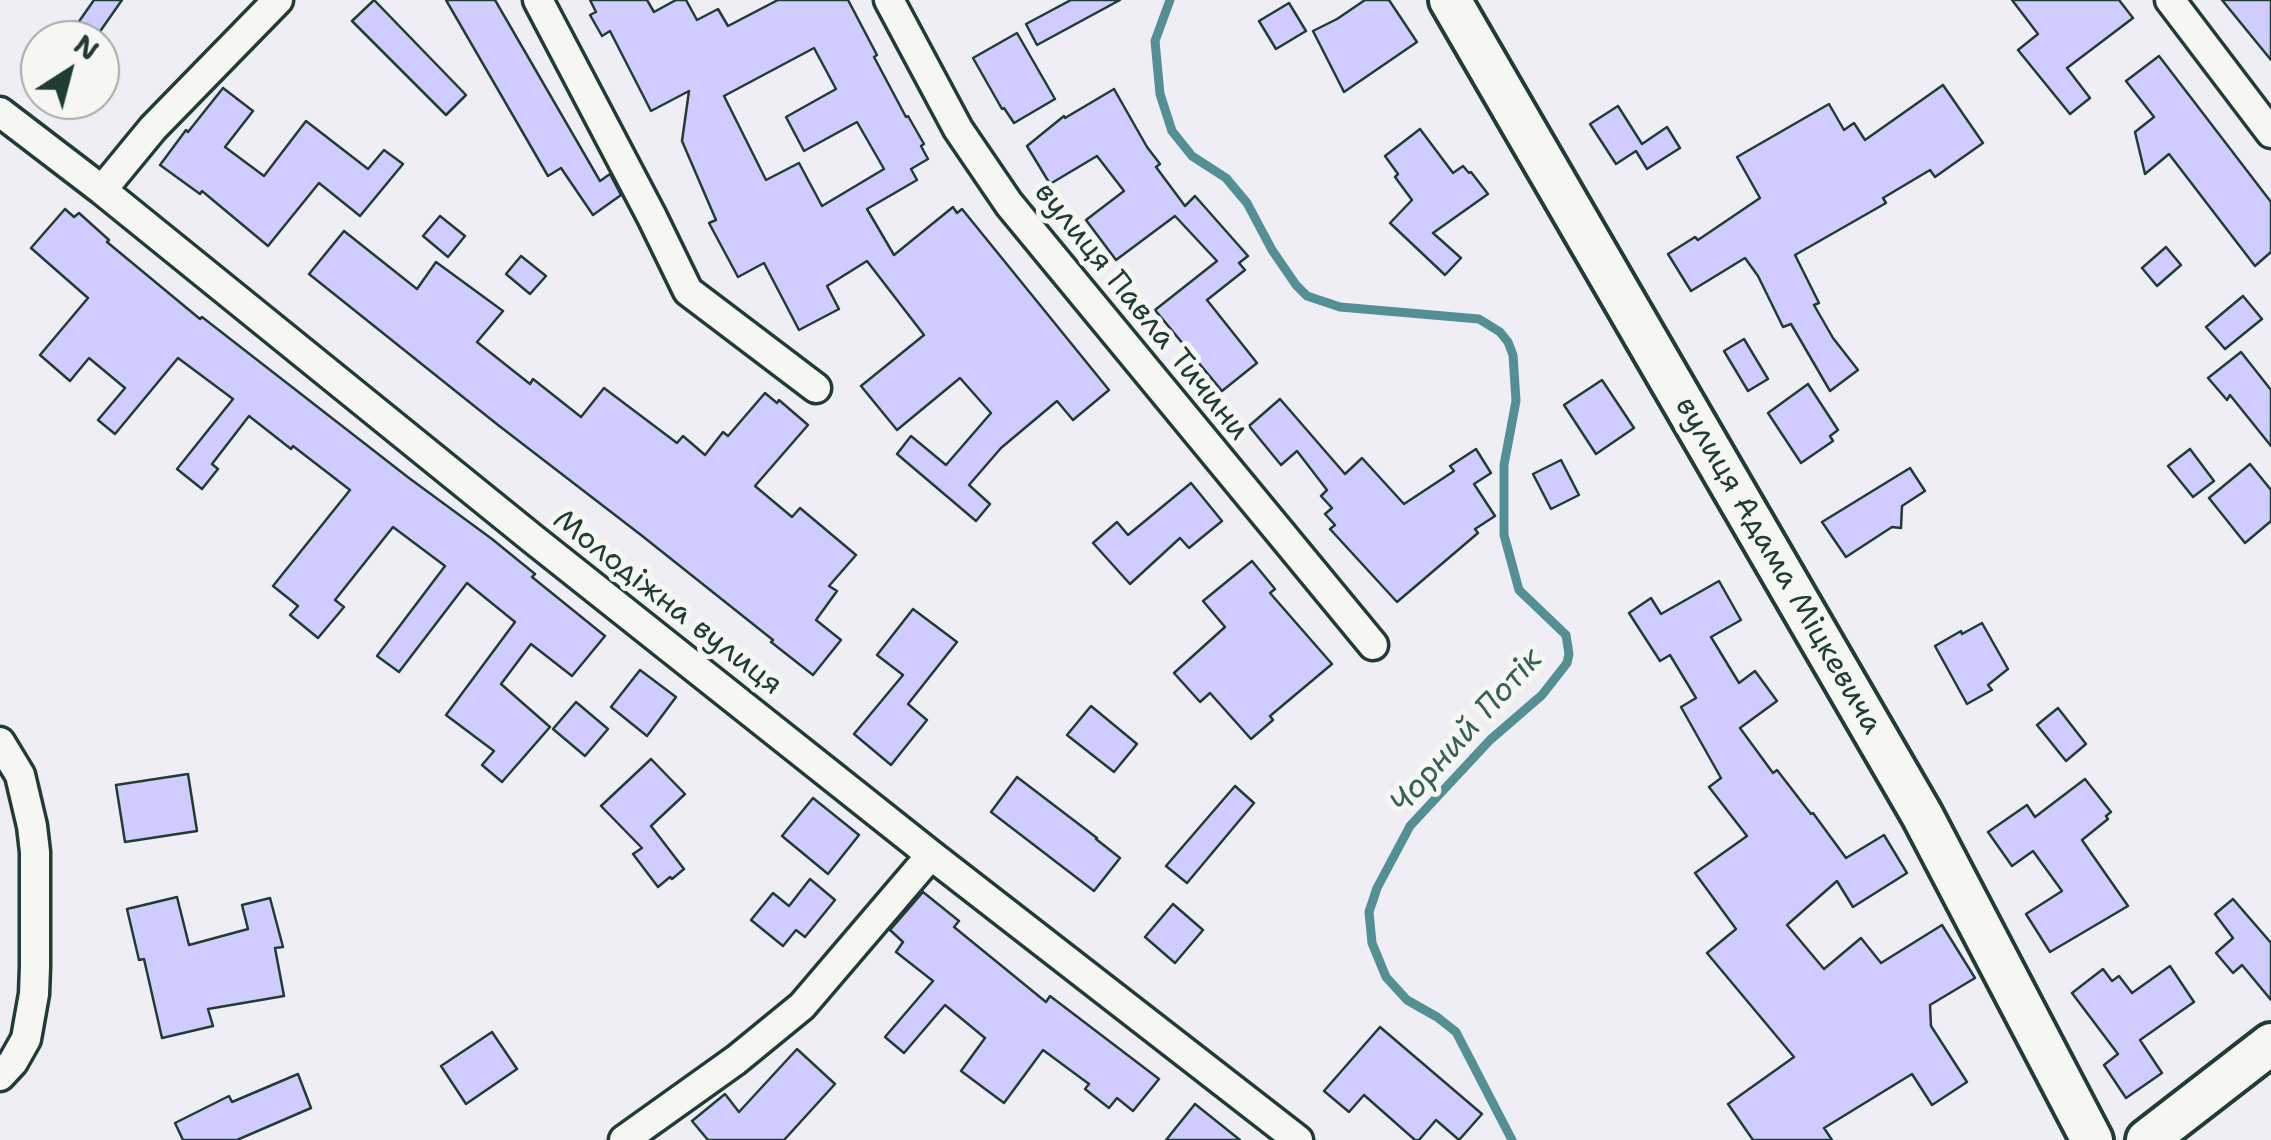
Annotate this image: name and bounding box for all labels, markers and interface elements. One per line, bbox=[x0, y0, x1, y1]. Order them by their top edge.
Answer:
north arrow bbox=[20, 20, 120, 120]
text: N bbox=[66, 25, 107, 69]
street label: вулиця Павла Тичини bbox=[1026, 176, 1256, 448]
street label: вулиця Адама Міцкевича bbox=[1667, 391, 1889, 741]
street label: Молодіжна вулиця bbox=[545, 502, 789, 704]
water label: Чорний Потік bbox=[1383, 641, 1551, 823]

